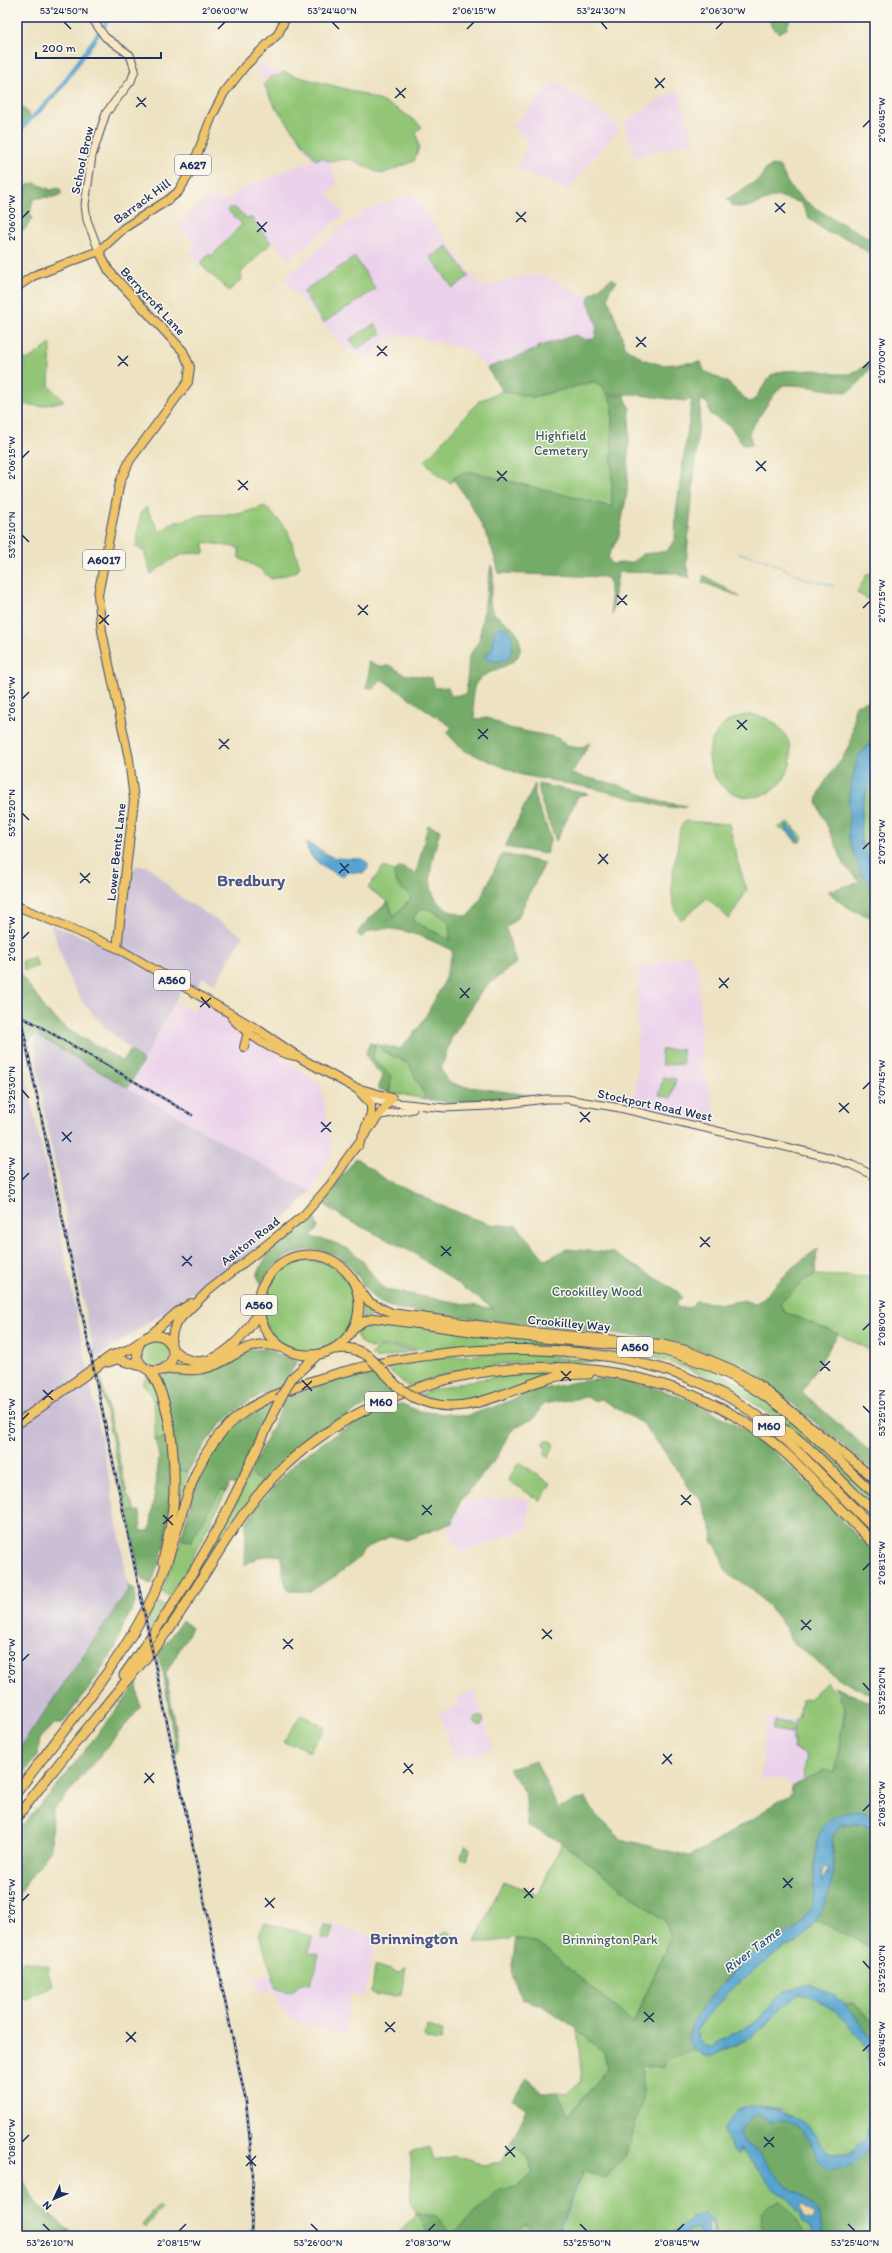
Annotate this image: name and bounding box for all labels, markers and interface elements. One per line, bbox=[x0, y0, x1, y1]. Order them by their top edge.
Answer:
text: 53°24'50"N bbox=[40, 4, 89, 17]
text: 2°06'00"W bbox=[202, 4, 248, 17]
text: 53°24'40"N bbox=[307, 4, 357, 17]
text: 2°06'15"W bbox=[452, 4, 496, 17]
text: 53°24'30"N bbox=[577, 4, 626, 17]
text: 2°06'30"W bbox=[700, 4, 746, 17]
scale bar bbox=[36, 34, 161, 60]
text: 200 m bbox=[42, 41, 76, 55]
text: 2°06'45"W bbox=[875, 97, 888, 142]
street label: School Brow bbox=[67, 125, 97, 195]
road number: A627 bbox=[175, 155, 211, 175]
street label: Barrack Hill bbox=[110, 175, 174, 227]
text: 2°06'00"W bbox=[5, 195, 18, 241]
street label: Berrycroft Lane bbox=[118, 264, 188, 338]
text: 2°07'00"W bbox=[875, 338, 888, 384]
park label: Highfield Cemetery bbox=[534, 428, 588, 458]
text: 2°06'15"W bbox=[5, 436, 18, 480]
text: 53°25'10"N bbox=[5, 511, 18, 559]
road number: A6017 bbox=[83, 550, 125, 570]
text: 2°07'15"W bbox=[875, 579, 888, 623]
text: 2°06'30"W bbox=[5, 676, 18, 722]
text: 53°25'20"N bbox=[5, 789, 18, 837]
street label: Lower Bents Lane bbox=[103, 802, 129, 902]
text: 2°07'30"W bbox=[875, 819, 888, 865]
district label: Bredbury bbox=[217, 870, 286, 891]
text: 2°06'45"W bbox=[5, 916, 18, 961]
road number: A560 bbox=[154, 970, 190, 990]
text: 2°07'45"W bbox=[875, 1059, 888, 1104]
text: 53°25'30"N bbox=[5, 1066, 18, 1114]
street label: Stockport Road West bbox=[596, 1086, 714, 1125]
text: 2°07'00"W bbox=[5, 1157, 18, 1203]
street label: Ashton Road bbox=[218, 1213, 283, 1269]
park label: Crookilley Wood bbox=[552, 1284, 642, 1299]
road number: A560 bbox=[241, 1295, 277, 1315]
text: 2°08'00"W bbox=[875, 1299, 888, 1346]
street label: Crookilley Way bbox=[527, 1312, 611, 1334]
road number: A560 bbox=[617, 1337, 653, 1357]
text: 53°25'10"N bbox=[875, 1389, 888, 1437]
road number: M60 bbox=[365, 1392, 397, 1412]
text: 2°07'15"W bbox=[5, 1398, 18, 1442]
road number: M60 bbox=[753, 1416, 785, 1436]
text: 2°08'15"W bbox=[875, 1541, 888, 1585]
text: 2°07'30"W bbox=[5, 1638, 18, 1684]
text: 53°25'20"N bbox=[875, 1667, 888, 1715]
text: 2°08'30"W bbox=[875, 1781, 888, 1827]
text: 2°07'45"W bbox=[5, 1878, 18, 1923]
water label: River Tame bbox=[720, 1922, 785, 1977]
district label: Brinnington bbox=[370, 1928, 458, 1949]
park label: Brinnington Park bbox=[562, 1932, 658, 1947]
text: 53°25'30"N bbox=[875, 1945, 888, 1993]
text: 2°08'45"W bbox=[875, 2021, 888, 2067]
text: 2°08'00"W bbox=[5, 2118, 18, 2165]
north arrow bbox=[34, 2179, 74, 2219]
text: N bbox=[40, 2198, 54, 2213]
text: 53°26'10"N bbox=[26, 2236, 74, 2249]
text: 2°08'15"W bbox=[157, 2236, 201, 2249]
text: 53°26'00"N bbox=[294, 2236, 343, 2249]
text: 2°08'30"W bbox=[405, 2236, 451, 2249]
text: 53°25'50"N bbox=[563, 2236, 611, 2249]
text: 2°08'45"W bbox=[654, 2236, 700, 2249]
text: 53°25'40"N bbox=[831, 2236, 880, 2249]

